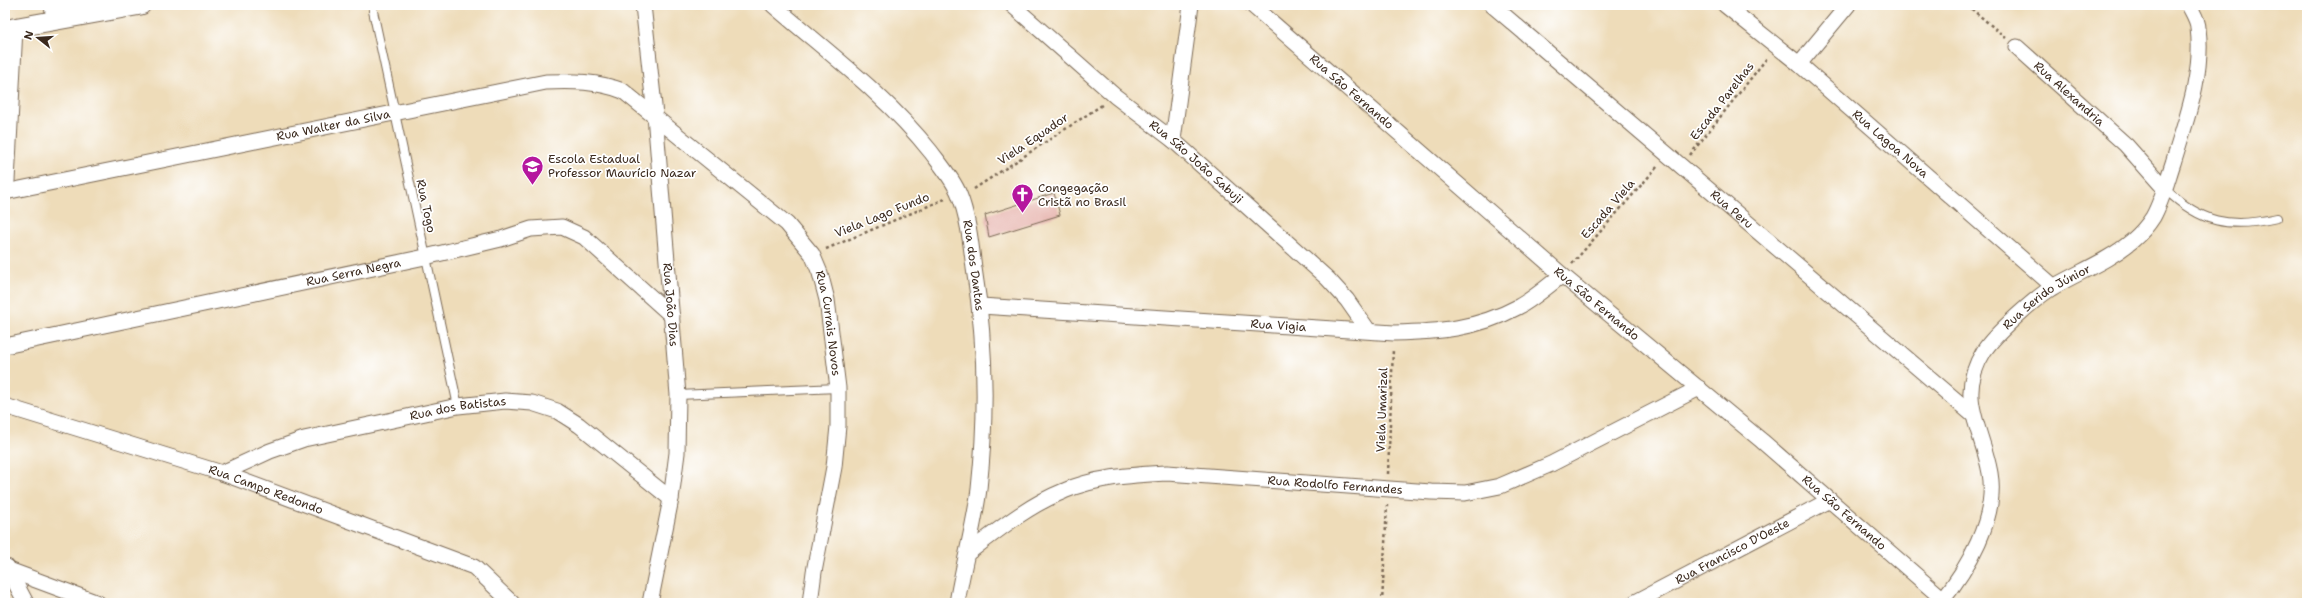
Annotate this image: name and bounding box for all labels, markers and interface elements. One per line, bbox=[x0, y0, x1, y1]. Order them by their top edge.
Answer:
north arrow bbox=[18, 18, 58, 58]
text: N bbox=[20, 29, 37, 42]
street label: Rua São Fernando bbox=[1306, 51, 1397, 133]
street label: Rua Alexandria bbox=[2030, 58, 2108, 130]
street label: Escada Parelhas bbox=[1686, 59, 1758, 143]
street label: Rua Walter da Silva bbox=[275, 106, 392, 145]
street label: Rua Lagoa Nova bbox=[1849, 106, 1932, 182]
street label: Viela Equador bbox=[995, 109, 1072, 169]
street label: Rua São João Sabuji bbox=[1146, 117, 1246, 207]
place label: Escola Estadual Professor Maurício Nazar bbox=[548, 151, 697, 181]
school or university icon: Escola Estadual Professor Maurício Nazar bbox=[519, 153, 545, 186]
street label: Escada Viela bbox=[1578, 175, 1639, 242]
street label: Rua Togo bbox=[413, 178, 439, 234]
place label: Congegação Cristã no Brasil bbox=[1038, 180, 1127, 210]
church icon: Congegação Cristã no Brasil bbox=[1009, 182, 1035, 215]
street label: Rua Peru bbox=[1707, 186, 1757, 232]
street label: Viela Lago Fundo bbox=[832, 189, 932, 241]
street label: Rua dos Dantas bbox=[959, 219, 988, 312]
street label: Rua Serra Negra bbox=[304, 254, 403, 290]
street label: Rua Serido Júnior bbox=[1999, 261, 2093, 333]
street label: Rua João Dias bbox=[659, 262, 682, 347]
street label: Rua São Fernando bbox=[1550, 263, 1643, 344]
street label: Rua Currais Novos bbox=[812, 269, 844, 377]
street label: Rua Vigia bbox=[1250, 316, 1307, 335]
street label: Viela Umarizal bbox=[1373, 367, 1391, 453]
street label: Rua dos Batistas bbox=[408, 393, 507, 424]
street label: Rua Campo Redondo bbox=[207, 461, 325, 518]
street label: Rua Rodolfo Fernandes bbox=[1267, 472, 1403, 498]
street label: Rua São Fernando bbox=[1799, 472, 1890, 554]
street label: Rua Francisco D'Oeste bbox=[1672, 515, 1792, 588]

